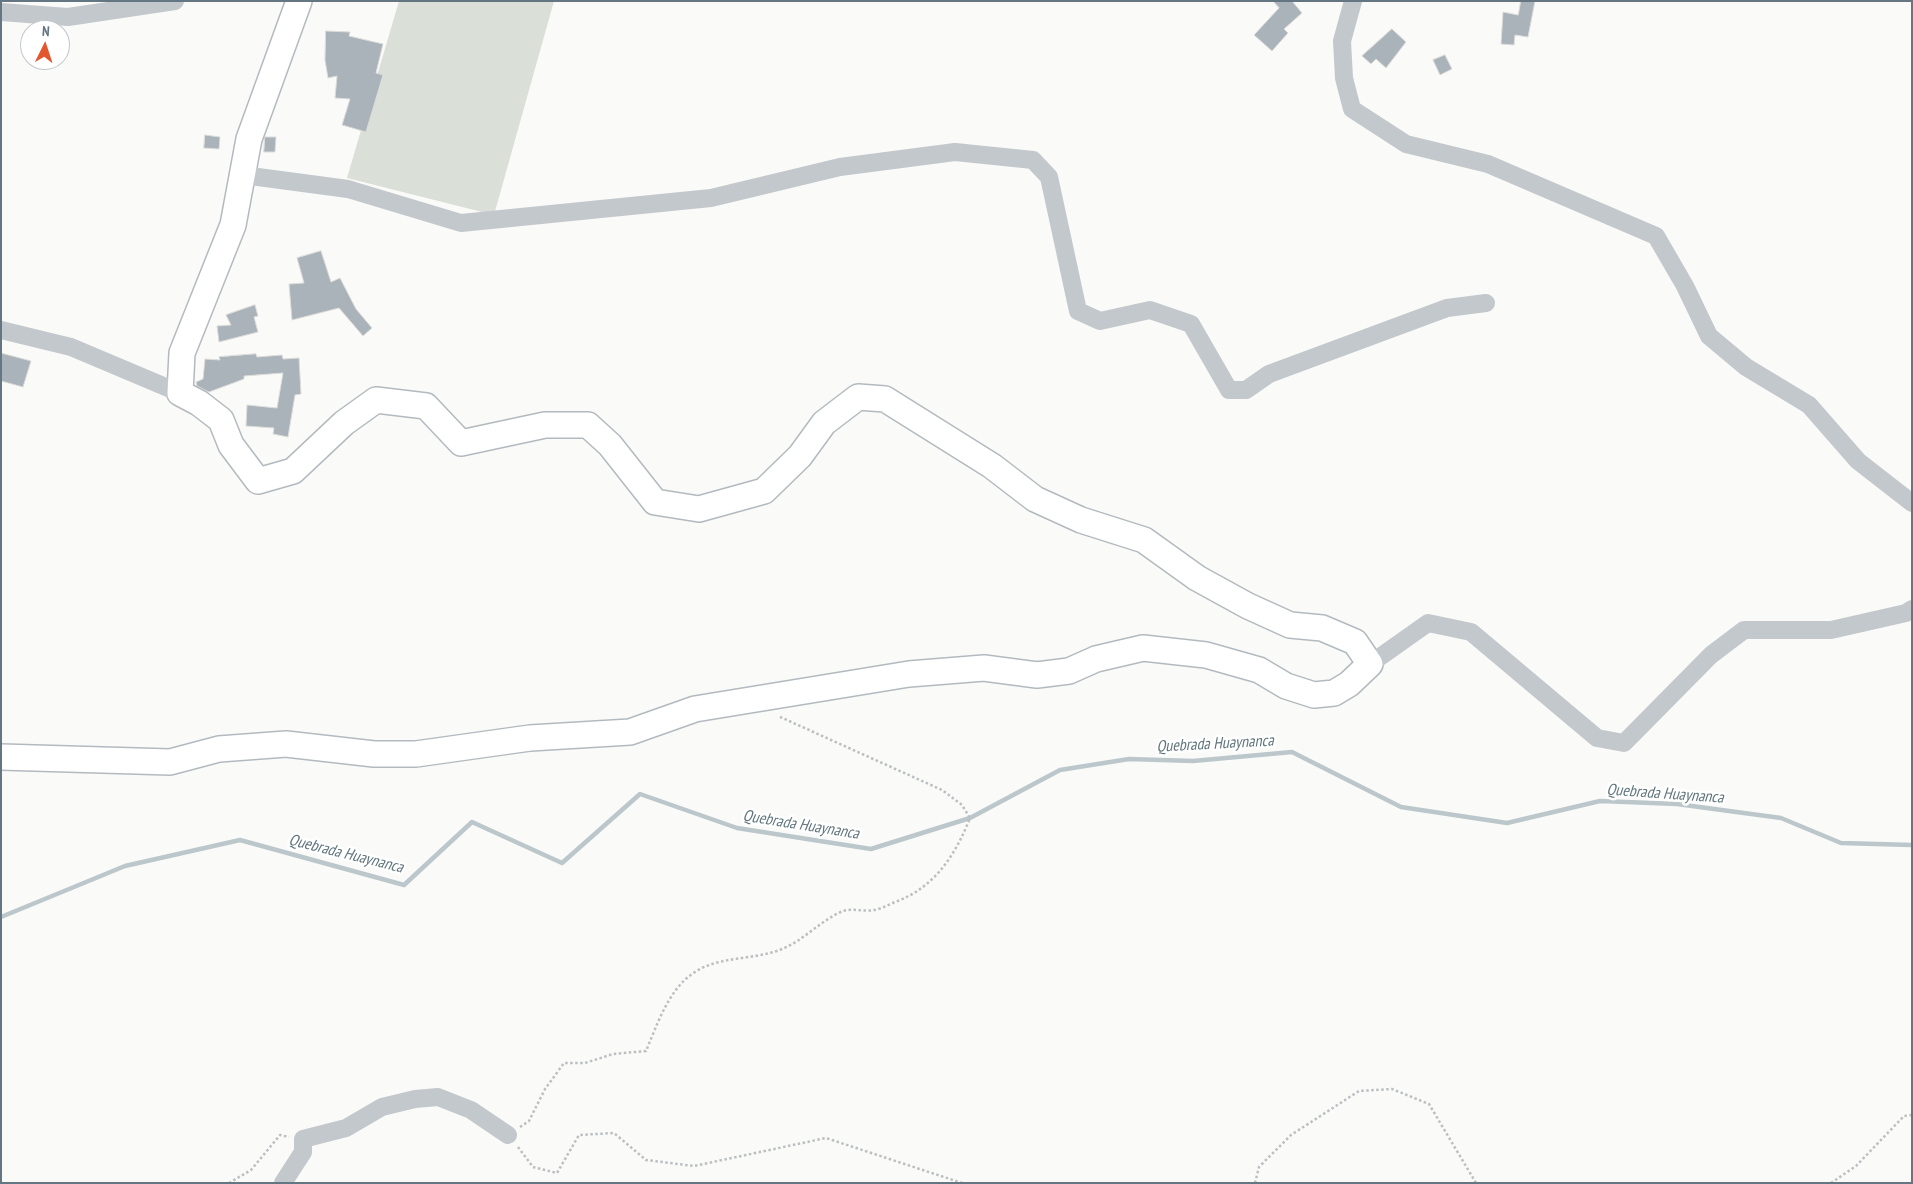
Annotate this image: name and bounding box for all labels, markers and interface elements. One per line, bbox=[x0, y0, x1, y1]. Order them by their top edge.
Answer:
north arrow bbox=[20, 20, 70, 70]
text: N bbox=[42, 22, 50, 40]
water label: Quebrada Huaynanca bbox=[1156, 731, 1274, 757]
water label: Quebrada Huaynanca bbox=[1606, 780, 1724, 808]
water label: Quebrada Huaynanca bbox=[742, 806, 860, 844]
water label: Quebrada Huaynanca bbox=[287, 831, 405, 877]

